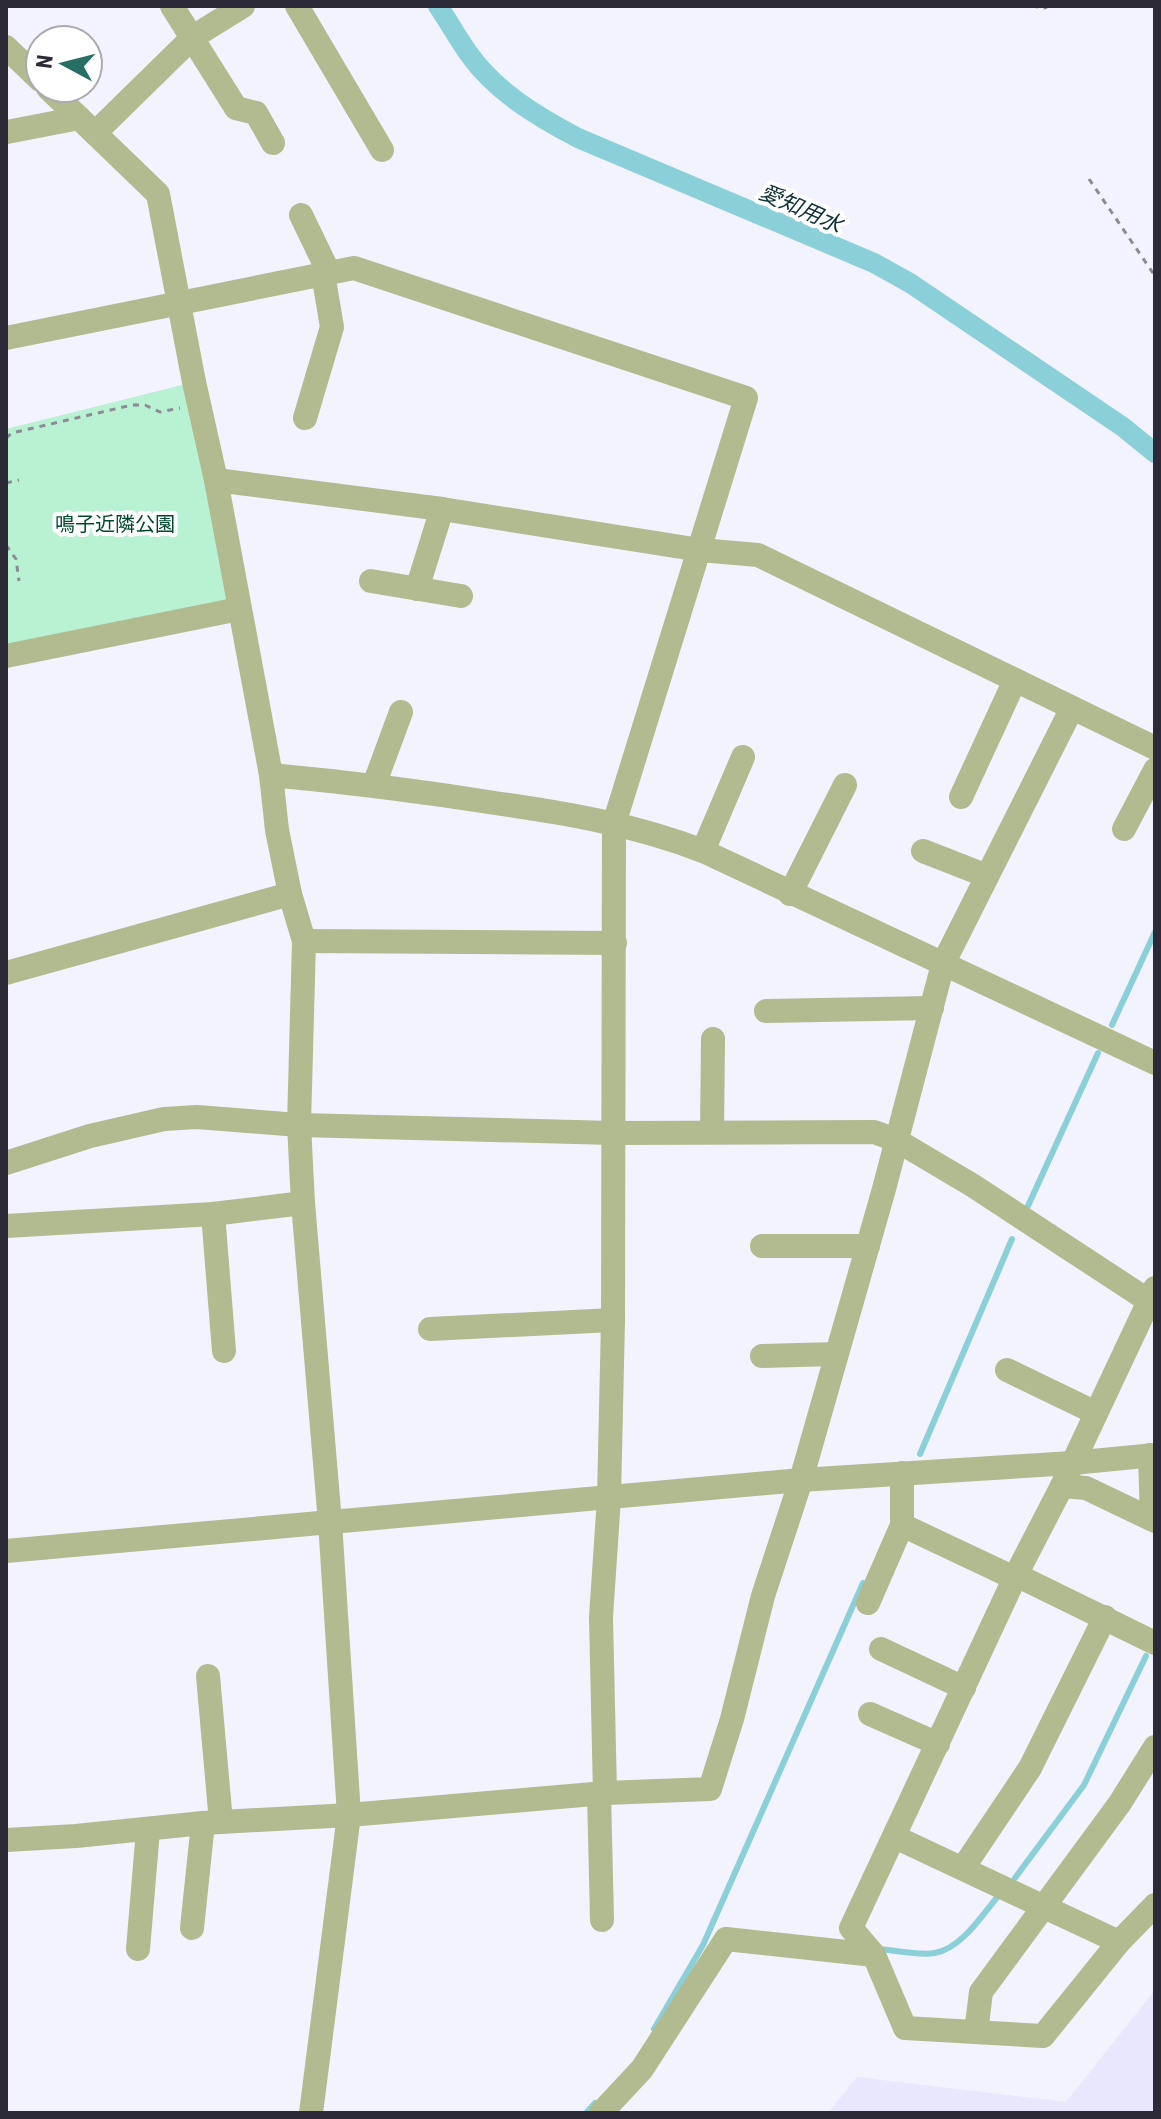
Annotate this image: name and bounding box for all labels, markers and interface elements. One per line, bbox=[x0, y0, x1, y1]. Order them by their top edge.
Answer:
north arrow bbox=[24, 24, 104, 104]
text: N bbox=[31, 53, 58, 70]
water label: 愛知用水 bbox=[756, 179, 848, 239]
park label: 鳴子近隣公園 bbox=[55, 512, 175, 536]

